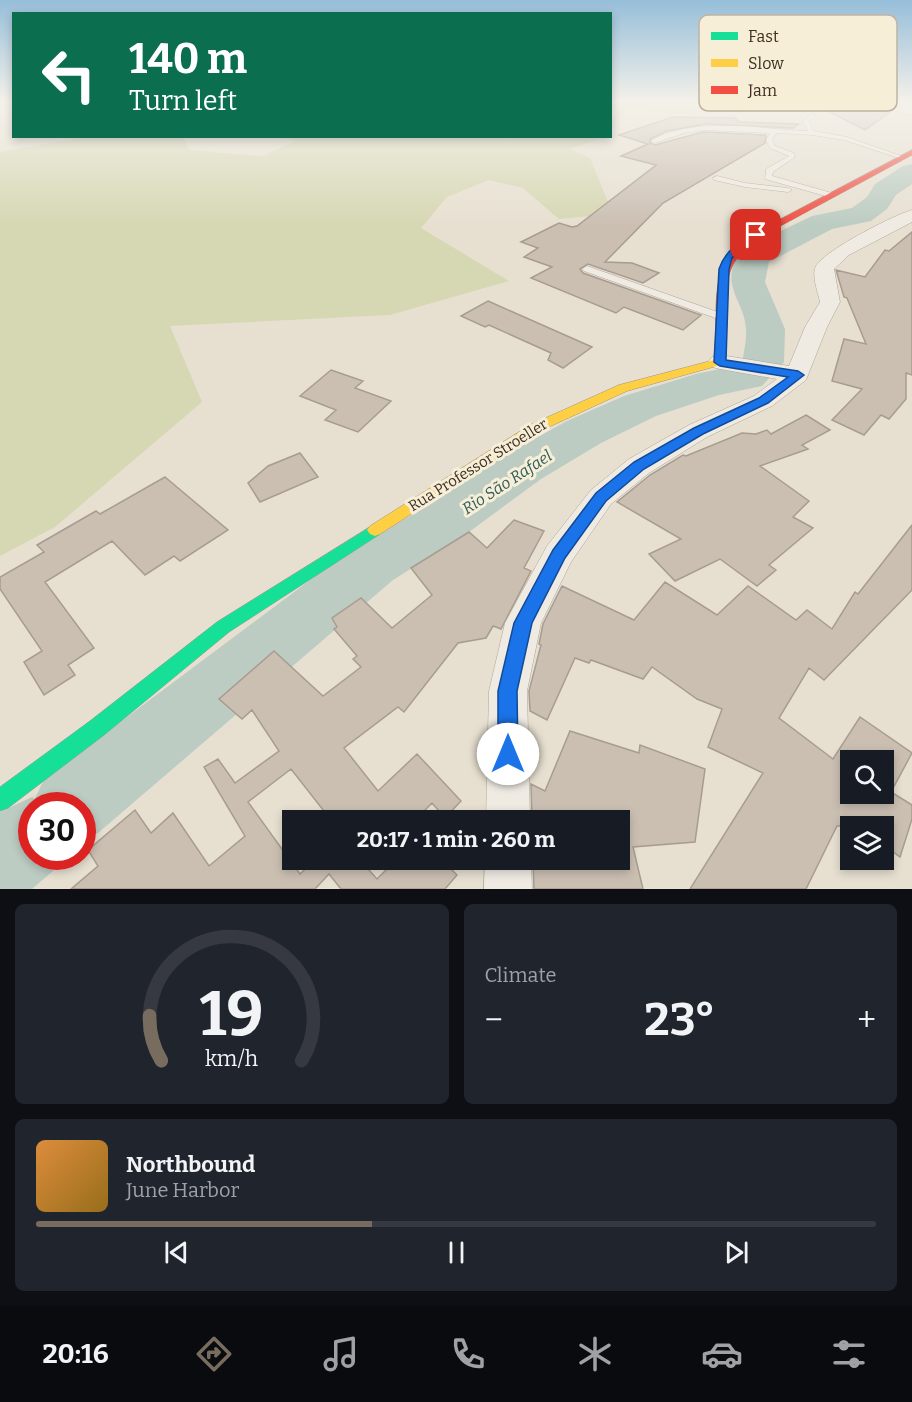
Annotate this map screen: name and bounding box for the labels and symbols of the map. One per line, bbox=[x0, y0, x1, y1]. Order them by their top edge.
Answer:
legend bbox=[699, 15, 897, 111]
text: Fast bbox=[748, 27, 779, 46]
text: Slow bbox=[748, 54, 784, 73]
text: Jam bbox=[747, 81, 777, 100]
pin bbox=[730, 209, 781, 260]
street label: Rua Professor Stroeller bbox=[405, 415, 551, 515]
water label: Rio São Rafael bbox=[459, 446, 555, 518]
position arrow bbox=[476, 722, 540, 786]
speed limit sign: 30 bbox=[18, 792, 96, 870]

